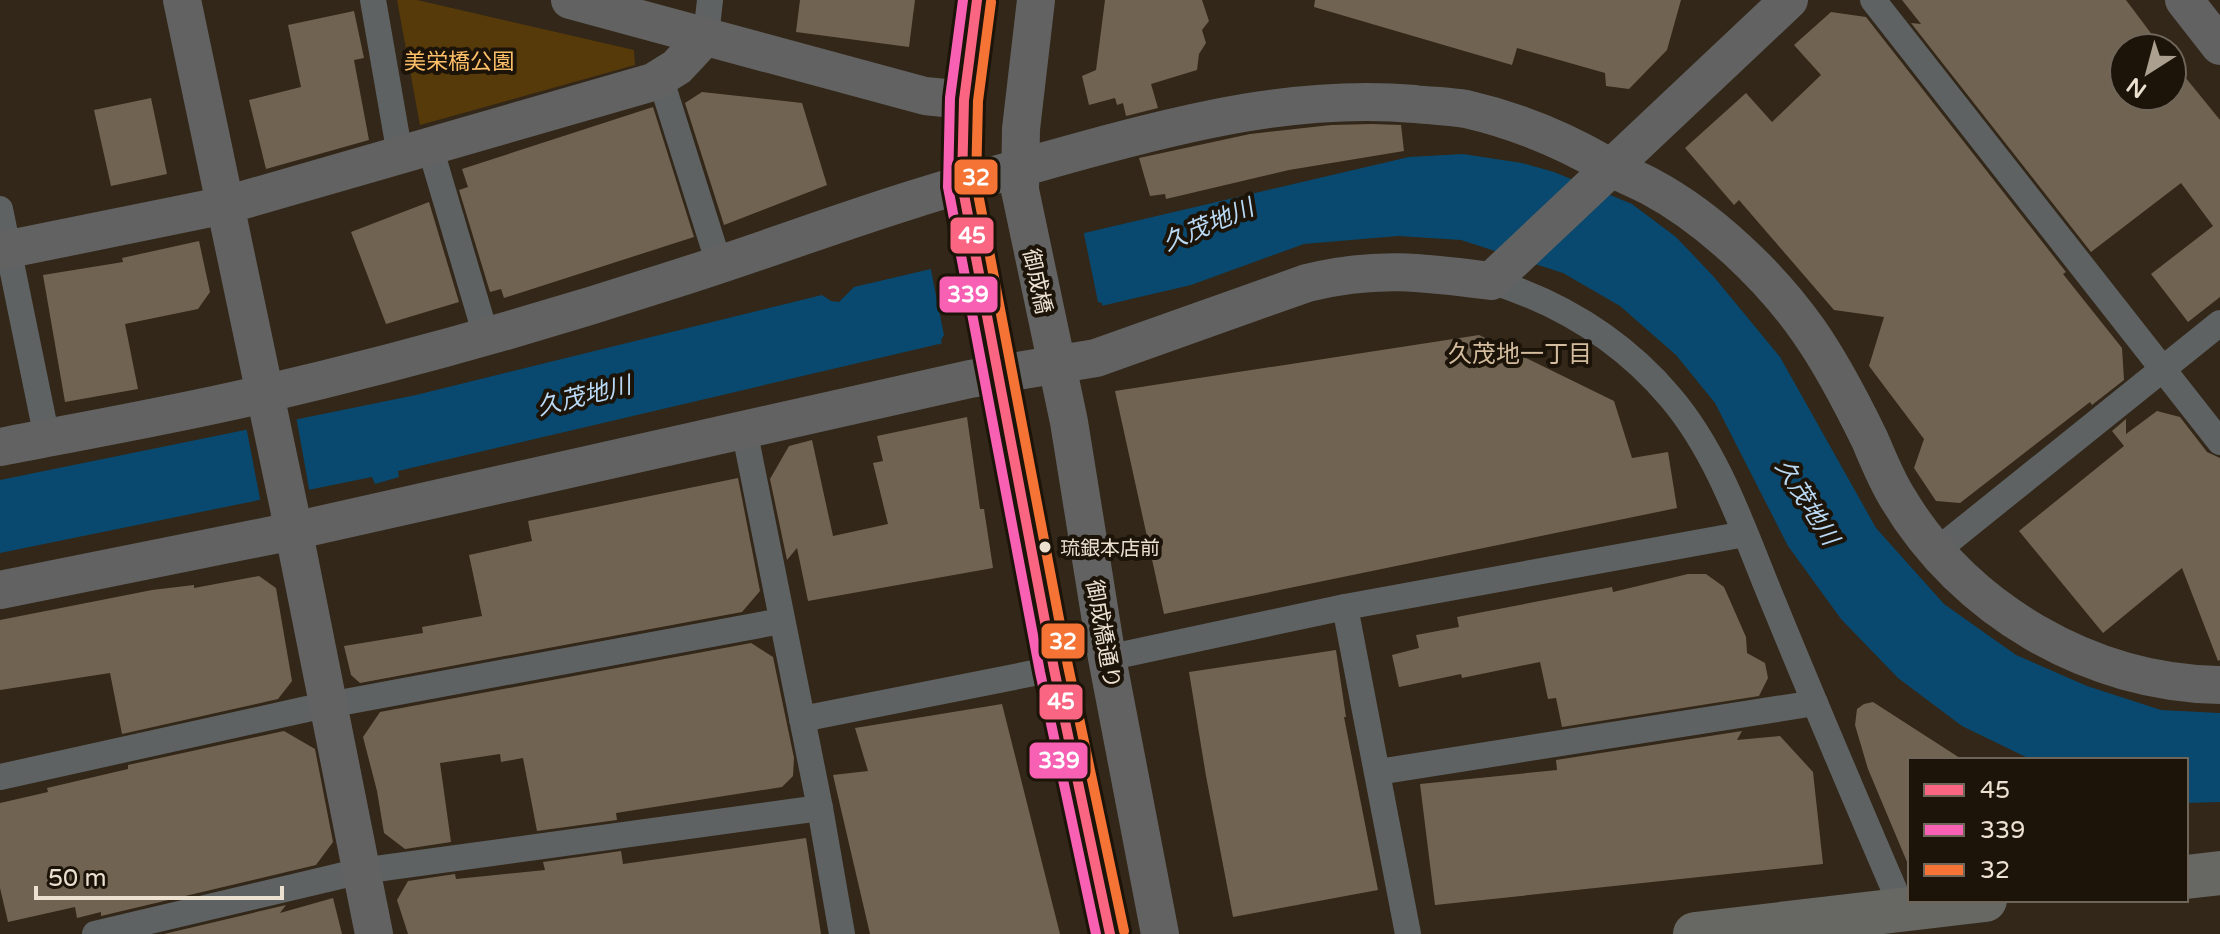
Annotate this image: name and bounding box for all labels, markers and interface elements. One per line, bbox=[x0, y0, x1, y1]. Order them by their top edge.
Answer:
north arrow bbox=[2108, 32, 2188, 112]
park label: 美栄橋公園 bbox=[404, 49, 514, 75]
text: N bbox=[2122, 72, 2152, 103]
line badge: 32 bbox=[953, 158, 999, 196]
text: 32 bbox=[962, 165, 990, 191]
water label: 久茂地川 bbox=[1158, 192, 1261, 258]
line badge: 45 bbox=[949, 216, 995, 255]
text: 45 bbox=[958, 223, 986, 249]
street label: 御成橋 bbox=[1017, 246, 1057, 316]
line badge: 339 bbox=[938, 275, 999, 314]
text: 339 bbox=[947, 282, 989, 308]
district label: 久茂地一丁目 bbox=[1448, 340, 1592, 369]
water label: 久茂地川 bbox=[534, 370, 637, 422]
water label: 久茂地川 bbox=[1769, 454, 1846, 553]
place label: 琉銀本店前 bbox=[1060, 537, 1160, 561]
marker: 琉銀本店前 bbox=[1037, 539, 1053, 555]
street label: 御成橋通り bbox=[1081, 578, 1125, 691]
line badge: 32 bbox=[1040, 622, 1086, 660]
text: 32 bbox=[1049, 629, 1077, 655]
line badge: 45 bbox=[1038, 683, 1084, 721]
text: 45 bbox=[1047, 689, 1075, 715]
line badge: 339 bbox=[1028, 741, 1089, 780]
text: 339 bbox=[1038, 748, 1080, 774]
legend bbox=[1908, 758, 2188, 902]
text: 45 bbox=[1980, 776, 2010, 805]
text: 339 bbox=[1980, 816, 2025, 845]
scale bar bbox=[36, 850, 282, 900]
text: 32 bbox=[1980, 856, 2010, 885]
text: 50 m bbox=[48, 864, 106, 893]

